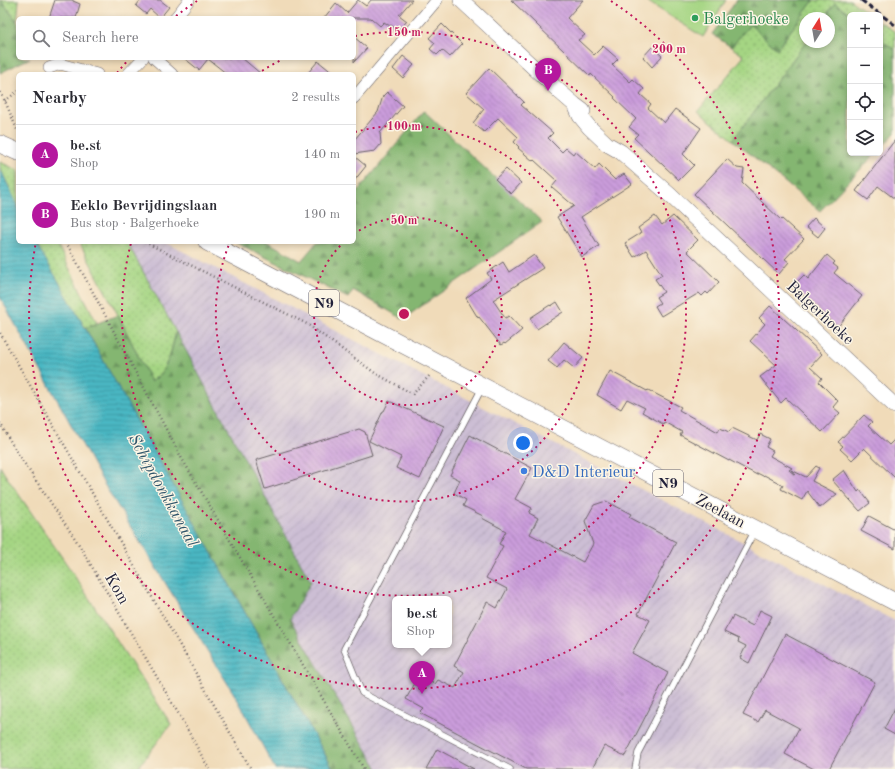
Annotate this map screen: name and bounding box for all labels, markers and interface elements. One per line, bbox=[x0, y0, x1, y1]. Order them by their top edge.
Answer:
place label: Balgerhoeke bbox=[703, 12, 789, 28]
north arrow bbox=[799, 12, 835, 48]
map controls bbox=[847, 12, 883, 156]
button: + bbox=[847, 12, 883, 48]
marker: Balgerhoeke bbox=[690, 13, 700, 23]
search box bbox=[16, 16, 356, 60]
text: 150 m bbox=[387, 26, 421, 39]
icon: search bbox=[30, 27, 52, 49]
text: Search here bbox=[62, 31, 139, 46]
text: 200 m bbox=[652, 44, 686, 56]
button: − bbox=[847, 48, 883, 84]
pin: B bbox=[535, 58, 561, 91]
button: locate bbox=[847, 84, 883, 120]
text: Nearby bbox=[32, 90, 87, 107]
text: 2 results bbox=[291, 91, 340, 104]
button: layers bbox=[847, 120, 883, 156]
text: 100 m bbox=[387, 121, 421, 133]
text: be.st bbox=[70, 139, 101, 154]
text: A bbox=[40, 148, 50, 161]
text: 140 m bbox=[303, 148, 340, 161]
text: Shop bbox=[70, 157, 98, 170]
text: Eeklo Bevrijdingslaan bbox=[70, 199, 217, 214]
text: B bbox=[40, 208, 50, 221]
text: 190 m bbox=[303, 208, 340, 221]
text: 50 m bbox=[391, 214, 418, 227]
text: Bus stop · Balgerhoeke bbox=[70, 217, 199, 230]
street label: Balgerhoeke bbox=[783, 278, 856, 348]
road number: N9 bbox=[309, 290, 339, 316]
centre of rings bbox=[397, 307, 411, 321]
water label: Schipdonkkanaal bbox=[125, 431, 201, 550]
your location bbox=[513, 433, 533, 453]
place label: D&D Interieur bbox=[532, 465, 636, 481]
marker: D&D Interieur bbox=[519, 466, 529, 476]
road number: N9 bbox=[653, 470, 683, 496]
street label: Zeelaan bbox=[693, 492, 748, 532]
street label: Kom bbox=[101, 571, 132, 607]
popup bbox=[392, 596, 452, 648]
text: be.st bbox=[406, 607, 438, 622]
text: Shop bbox=[406, 625, 435, 638]
pin: A bbox=[409, 661, 435, 694]

